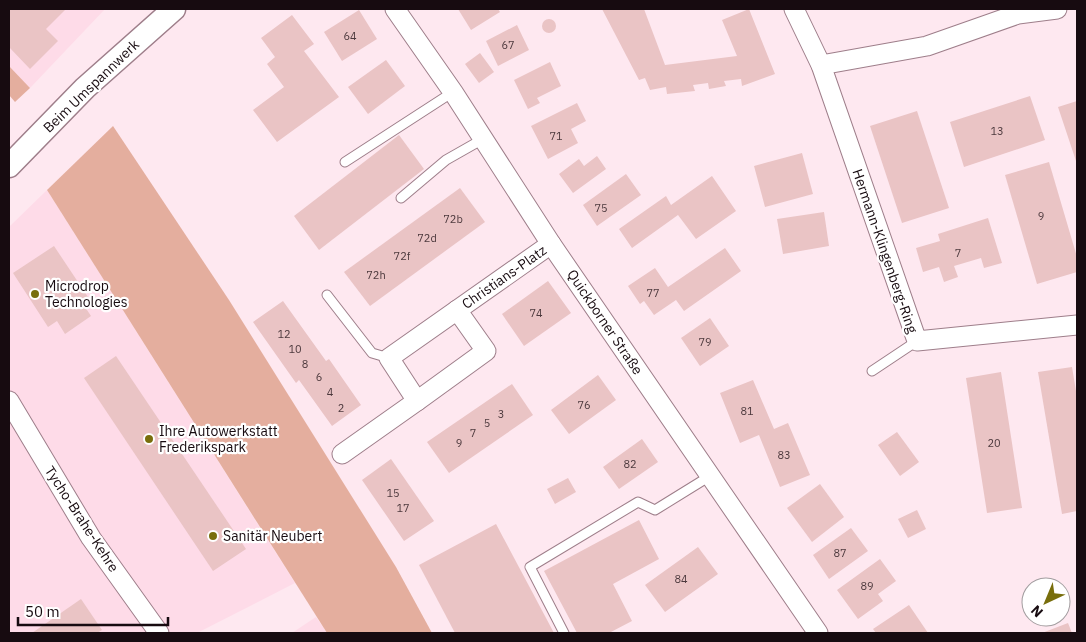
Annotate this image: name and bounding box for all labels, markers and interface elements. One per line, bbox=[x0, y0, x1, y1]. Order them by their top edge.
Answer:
house number: 64 bbox=[343, 29, 357, 43]
street label: Beim Umspannwerk bbox=[39, 35, 143, 136]
house number: 67 bbox=[501, 38, 515, 52]
house number: 13 bbox=[990, 124, 1004, 138]
house number: 71 bbox=[549, 129, 563, 143]
street label: Hermann-Klingenberg-Ring bbox=[848, 167, 922, 336]
house number: 75 bbox=[594, 201, 608, 215]
house number: 9 bbox=[1038, 209, 1044, 223]
house number: 72b bbox=[443, 212, 463, 226]
house number: 72d bbox=[417, 231, 437, 245]
street label: Christians-Platz bbox=[458, 241, 550, 313]
house number: 7 bbox=[955, 246, 961, 260]
house number: 72f bbox=[394, 249, 411, 263]
street label: Quickborner Straße bbox=[563, 266, 647, 378]
house number: 72h bbox=[366, 268, 386, 282]
place label: Microdrop Technologies bbox=[45, 277, 128, 311]
house number: 77 bbox=[646, 286, 660, 300]
marker: Microdrop Technologies bbox=[29, 288, 41, 300]
house number: 74 bbox=[529, 306, 543, 320]
house number: 12 bbox=[277, 327, 291, 341]
house number: 79 bbox=[698, 335, 712, 349]
house number: 10 bbox=[288, 342, 302, 356]
house number: 8 bbox=[302, 357, 308, 371]
house number: 6 bbox=[316, 370, 322, 384]
house number: 4 bbox=[327, 385, 334, 399]
house number: 76 bbox=[577, 398, 591, 412]
house number: 2 bbox=[338, 401, 344, 415]
house number: 81 bbox=[740, 404, 754, 418]
house number: 3 bbox=[498, 407, 504, 421]
house number: 5 bbox=[484, 416, 490, 430]
place label: Ihre Autowerkstatt Frederikspark bbox=[159, 422, 278, 456]
house number: 7 bbox=[470, 426, 476, 440]
marker: Ihre Autowerkstatt Frederikspark bbox=[143, 433, 155, 445]
house number: 9 bbox=[456, 436, 462, 450]
house number: 20 bbox=[987, 436, 1001, 450]
house number: 83 bbox=[777, 448, 791, 462]
house number: 82 bbox=[623, 457, 637, 471]
street label: Tycho-Brahe-Kehre bbox=[41, 463, 123, 576]
house number: 15 bbox=[386, 486, 400, 500]
house number: 17 bbox=[396, 501, 410, 515]
place label: Sanitär Neubert bbox=[223, 527, 322, 545]
marker: Sanitär Neubert bbox=[207, 530, 219, 542]
house number: 87 bbox=[833, 546, 847, 560]
house number: 84 bbox=[674, 572, 688, 586]
north arrow bbox=[1021, 577, 1071, 627]
house number: 89 bbox=[860, 579, 874, 593]
scale bar bbox=[18, 594, 168, 626]
text: N bbox=[1027, 601, 1047, 621]
text: 50 m bbox=[25, 602, 60, 621]

